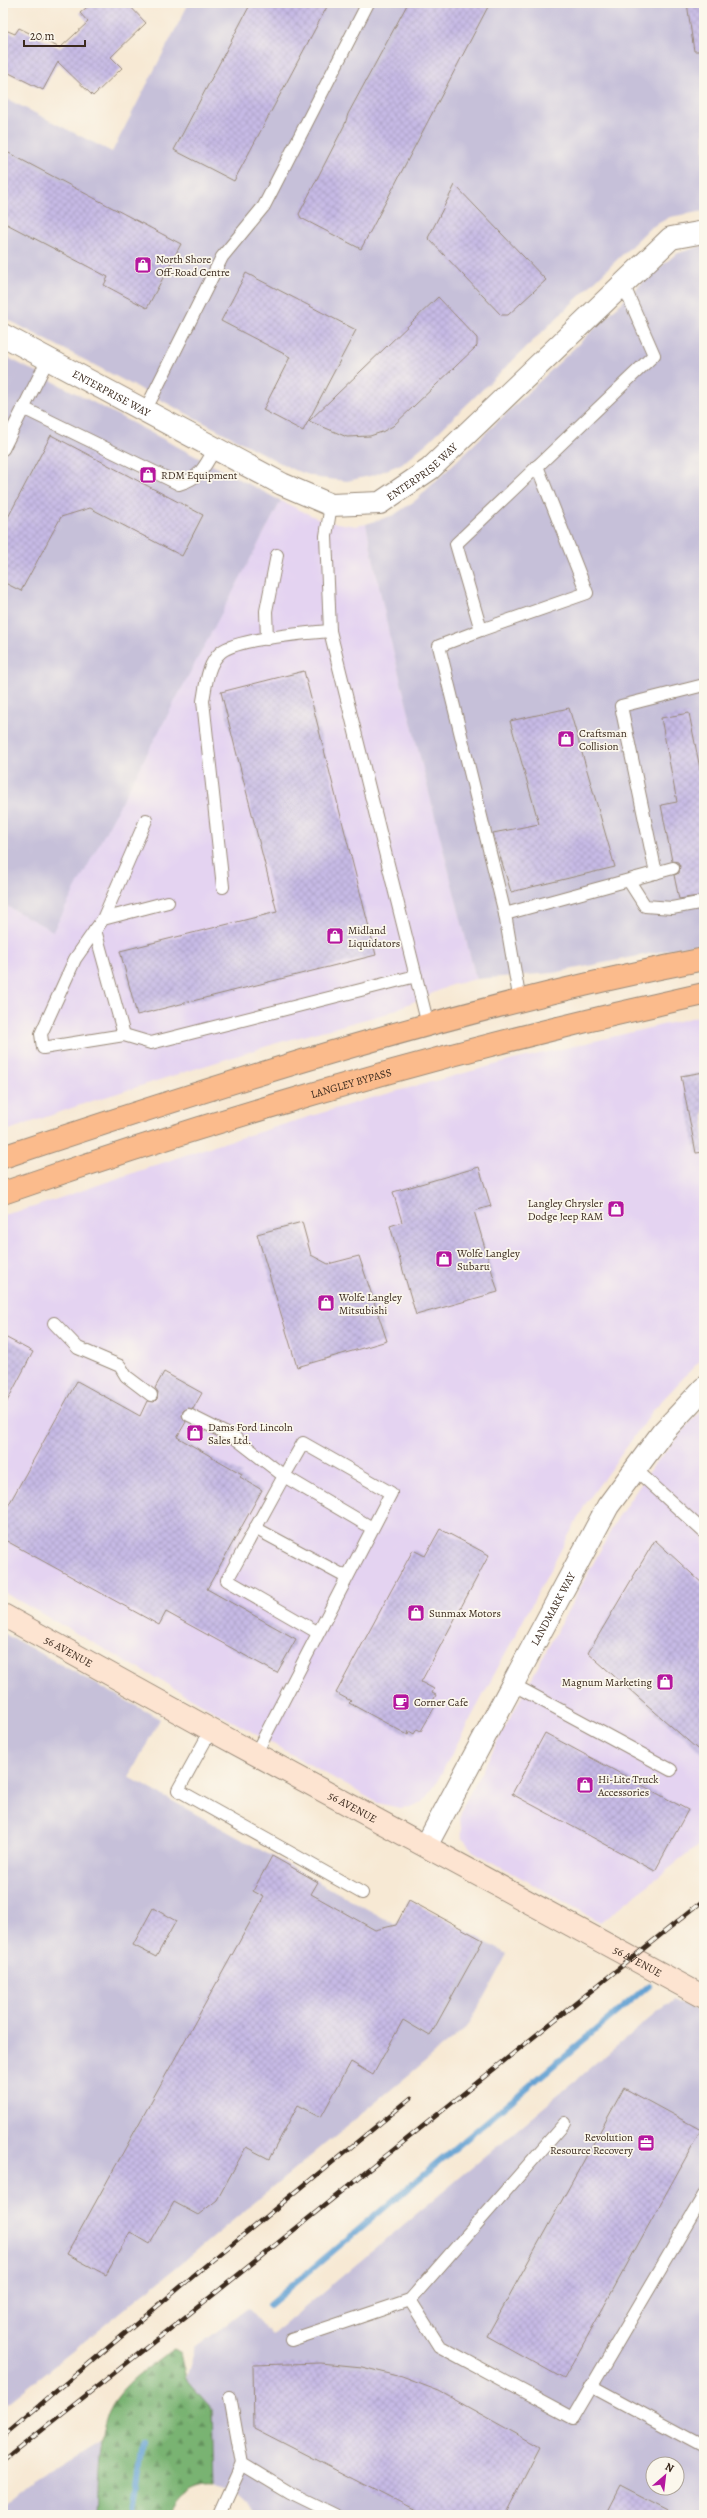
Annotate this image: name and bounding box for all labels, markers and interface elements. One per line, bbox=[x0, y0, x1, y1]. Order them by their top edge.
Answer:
scale bar bbox=[24, 22, 85, 48]
text: 20 m bbox=[30, 28, 54, 44]
place label: North Shore Off-Road Centre bbox=[156, 252, 230, 280]
shop icon: North Shore Off-Road Centre bbox=[133, 255, 153, 275]
street label: ENTERPRISE WAY bbox=[70, 366, 154, 420]
street label: ENTERPRISE WAY bbox=[383, 439, 461, 504]
shop icon: RDM Equipment bbox=[138, 465, 158, 485]
place label: RDM Equipment bbox=[161, 468, 238, 483]
place label: Craftsman Collision bbox=[579, 726, 627, 754]
shop icon: Craftsman Collision bbox=[556, 729, 576, 749]
place label: Midland Liquidators bbox=[348, 923, 400, 951]
shop icon: Midland Liquidators bbox=[325, 926, 345, 946]
street label: LANGLEY BYPASS bbox=[309, 1064, 393, 1102]
place label: Langley Chrysler Dodge Jeep RAM bbox=[528, 1196, 603, 1224]
shop icon: Langley Chrysler Dodge Jeep RAM bbox=[606, 1199, 626, 1219]
place label: Wolfe Langley Subaru bbox=[456, 1246, 520, 1274]
shop icon: Wolfe Langley Subaru bbox=[434, 1249, 454, 1269]
place label: Wolfe Langley Mitsubishi bbox=[338, 1290, 402, 1318]
shop icon: Wolfe Langley Mitsubishi bbox=[316, 1293, 336, 1313]
place label: Dams Ford Lincoln Sales Ltd. bbox=[208, 1420, 293, 1448]
shop icon: Dams Ford Lincoln Sales Ltd. bbox=[185, 1423, 205, 1443]
street label: LANDMARK WAY bbox=[527, 1569, 579, 1648]
shop icon: Sunmax Motors bbox=[406, 1603, 426, 1623]
place label: Sunmax Motors bbox=[429, 1606, 501, 1621]
street label: 56 AVENUE bbox=[42, 1632, 96, 1671]
shop icon: Magnum Marketing bbox=[655, 1672, 675, 1692]
place label: Magnum Marketing bbox=[562, 1675, 652, 1690]
cafe icon: Corner Cafe bbox=[391, 1692, 411, 1712]
place label: Corner Cafe bbox=[414, 1695, 468, 1710]
place label: Hi-Lite Truck Accessories bbox=[597, 1772, 659, 1800]
shop icon: Hi-Lite Truck Accessories bbox=[575, 1775, 595, 1795]
street label: 56 AVENUE bbox=[326, 1788, 380, 1826]
street label: 56 AVENUE bbox=[611, 1942, 665, 1980]
place label: Revolution Resource Recovery bbox=[550, 2130, 633, 2158]
office icon: Revolution Resource Recovery bbox=[636, 2133, 656, 2153]
north arrow bbox=[645, 2456, 685, 2496]
text: N bbox=[662, 2459, 677, 2476]

